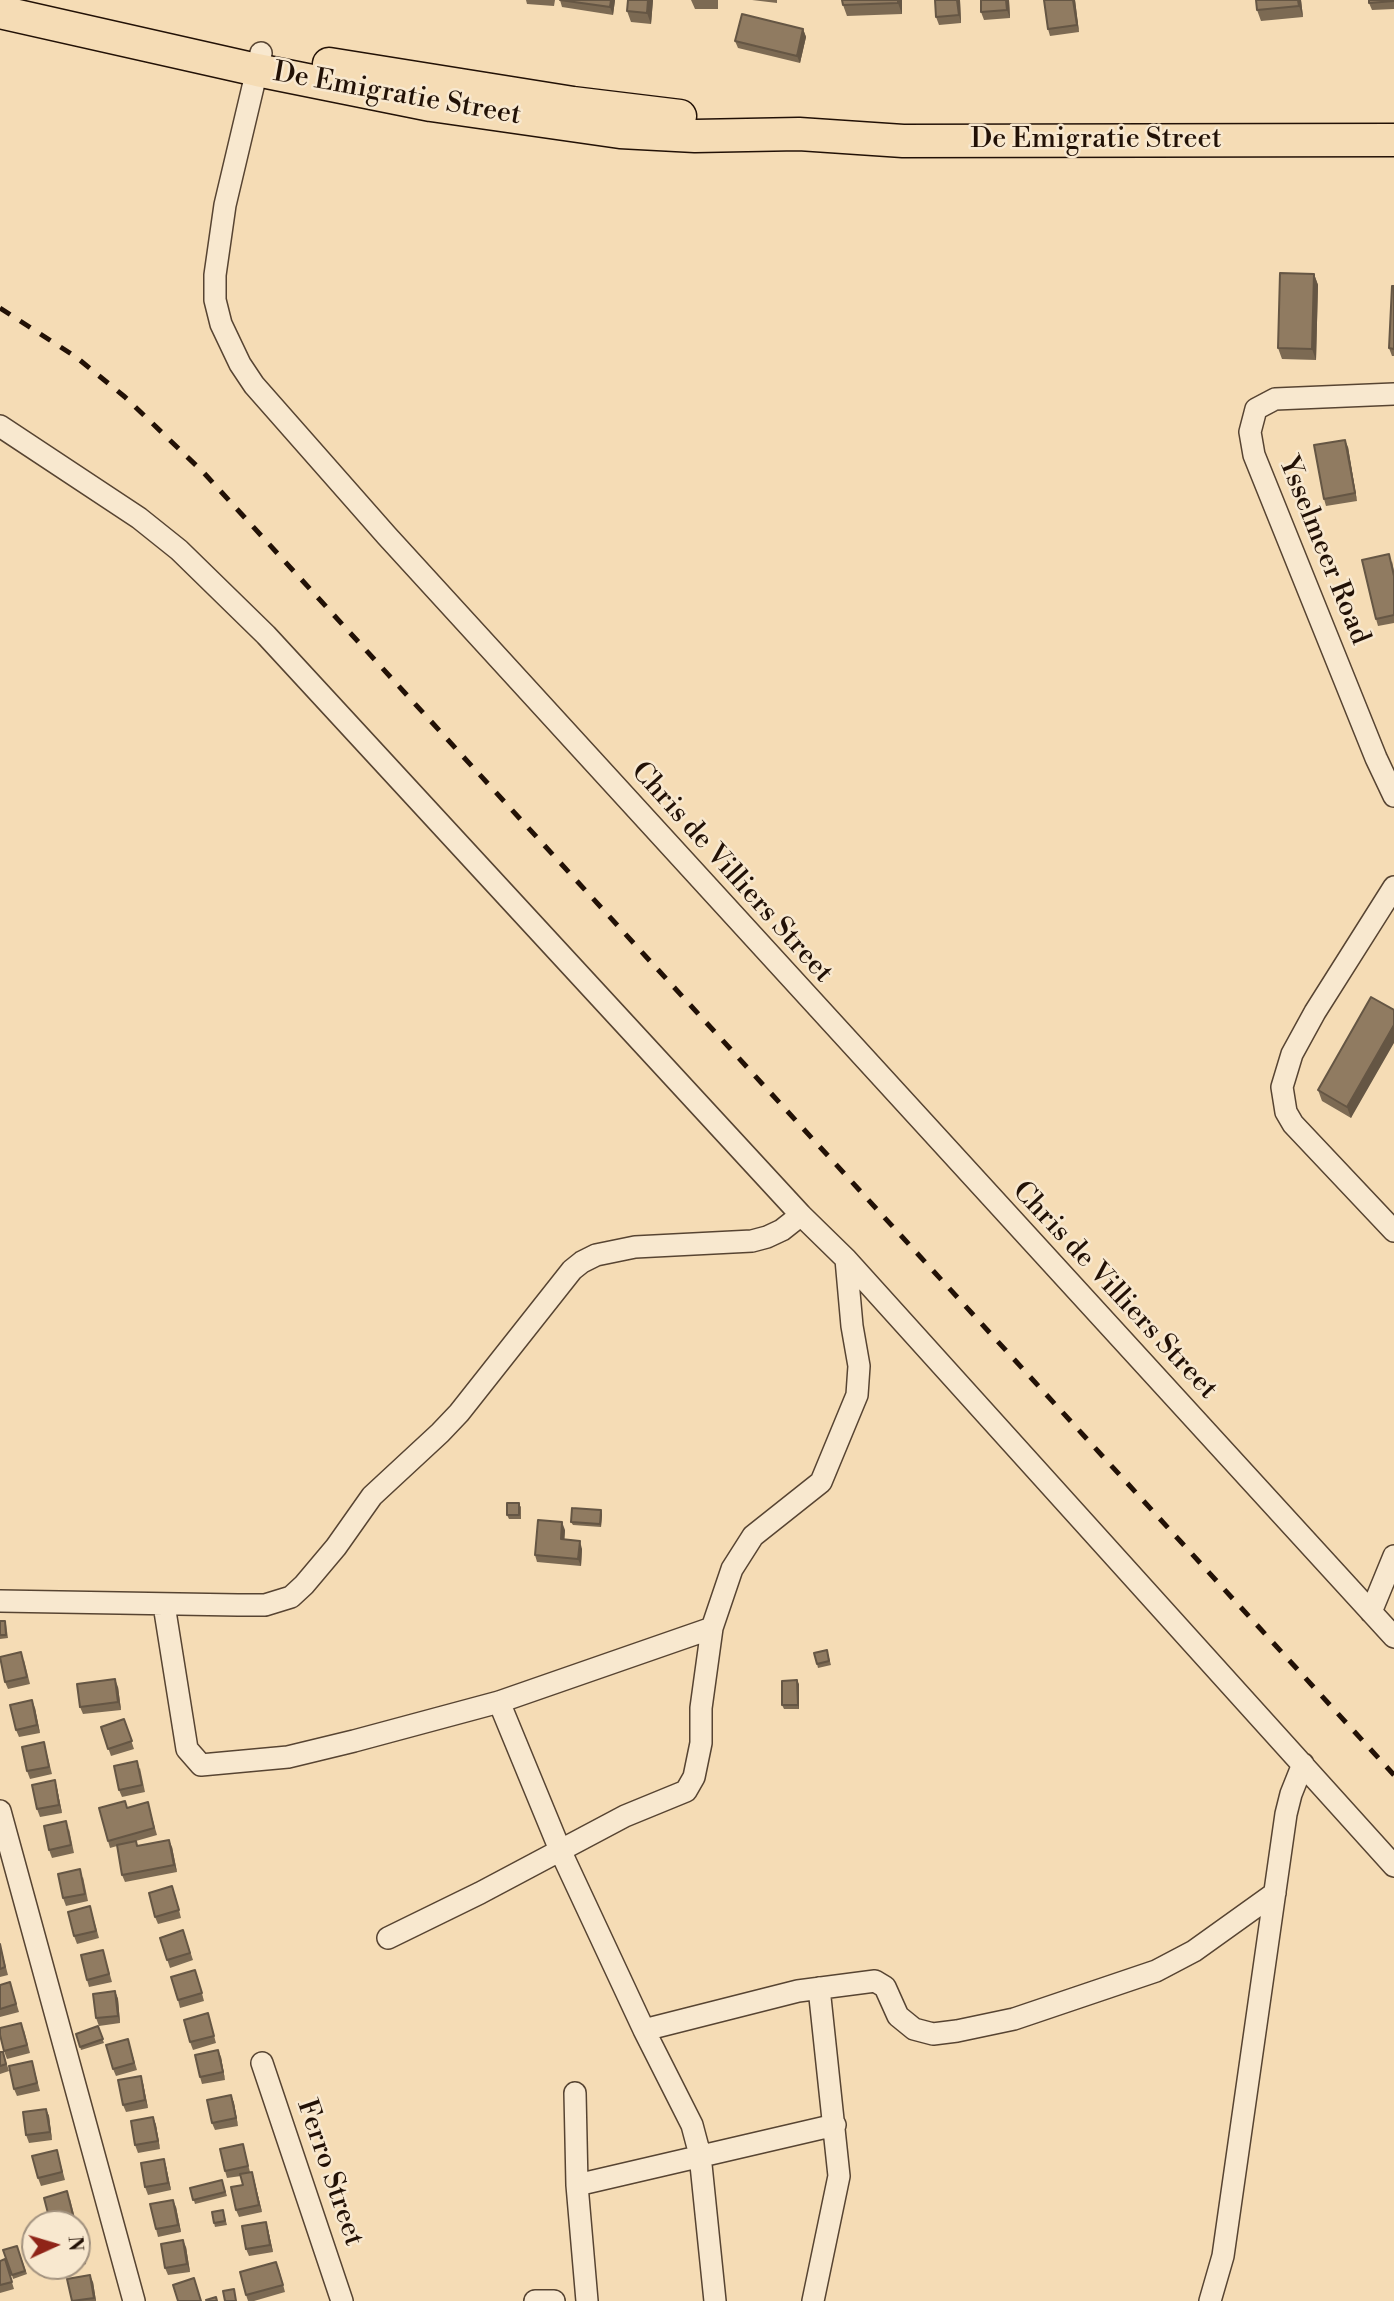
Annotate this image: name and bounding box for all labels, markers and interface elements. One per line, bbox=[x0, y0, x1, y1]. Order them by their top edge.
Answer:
street label: De Emigratie Street bbox=[270, 57, 524, 133]
street label: De Emigratie Street bbox=[970, 123, 1222, 157]
street label: Ysselmeer Road bbox=[1270, 452, 1376, 650]
street label: Chris de Villiers Street bbox=[623, 756, 839, 990]
street label: Chris de Villiers Street bbox=[1004, 1175, 1224, 1407]
street label: Ferro Street bbox=[288, 2095, 370, 2251]
north arrow bbox=[21, 2210, 91, 2280]
text: N bbox=[62, 2235, 87, 2252]

